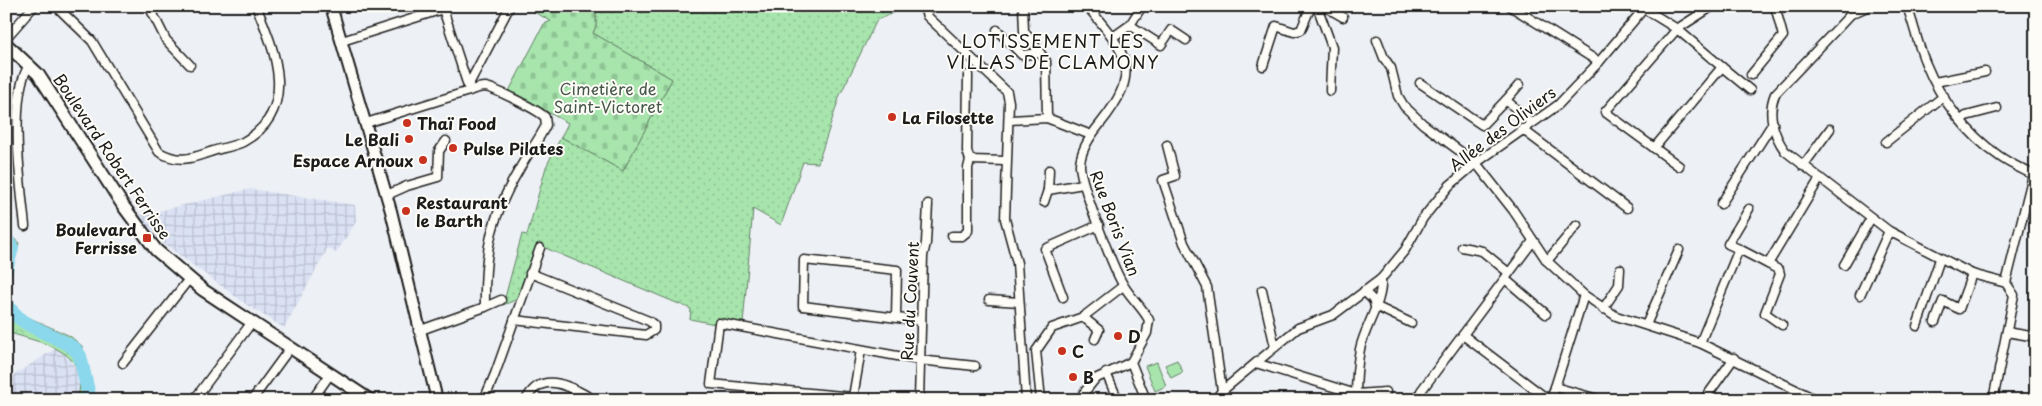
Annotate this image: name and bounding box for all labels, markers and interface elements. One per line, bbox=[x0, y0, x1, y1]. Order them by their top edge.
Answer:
district label: LOTISSEMENT LES VILLAS DE CLAMONY bbox=[947, 27, 1159, 75]
street label: Boulevard Robert Ferrisse bbox=[48, 68, 178, 244]
park label: Cimetière de Saint-Victoret bbox=[554, 76, 663, 118]
street label: Allée des Oliviers bbox=[1444, 80, 1560, 176]
place label: La Filosette bbox=[902, 105, 994, 129]
place label: Thaï Food bbox=[417, 111, 496, 135]
marker: La Filosette bbox=[886, 111, 898, 123]
marker: Thaï Food bbox=[401, 117, 413, 129]
place label: Le Bali bbox=[345, 127, 399, 151]
marker: Le Bali bbox=[403, 133, 415, 145]
place label: Pulse Pilates bbox=[463, 136, 564, 160]
marker: Pulse Pilates bbox=[447, 142, 459, 154]
place label: Espace Arnoux bbox=[293, 148, 413, 172]
marker: Espace Arnoux bbox=[417, 154, 429, 166]
street label: Rue Boris Vian bbox=[1085, 167, 1147, 279]
place label: Restaurant le Barth bbox=[416, 190, 508, 232]
marker: Restaurant le Barth bbox=[400, 205, 412, 217]
place label: Boulevard Ferrisse bbox=[55, 217, 137, 259]
marker: Boulevard Ferrisse bbox=[141, 232, 153, 244]
street label: Rue du Couvent bbox=[894, 240, 924, 361]
place label: D bbox=[1128, 324, 1141, 348]
marker: D bbox=[1112, 330, 1124, 342]
place label: C bbox=[1072, 339, 1084, 363]
marker: C bbox=[1056, 345, 1068, 357]
place label: B bbox=[1083, 365, 1094, 389]
marker: B bbox=[1067, 371, 1079, 383]

